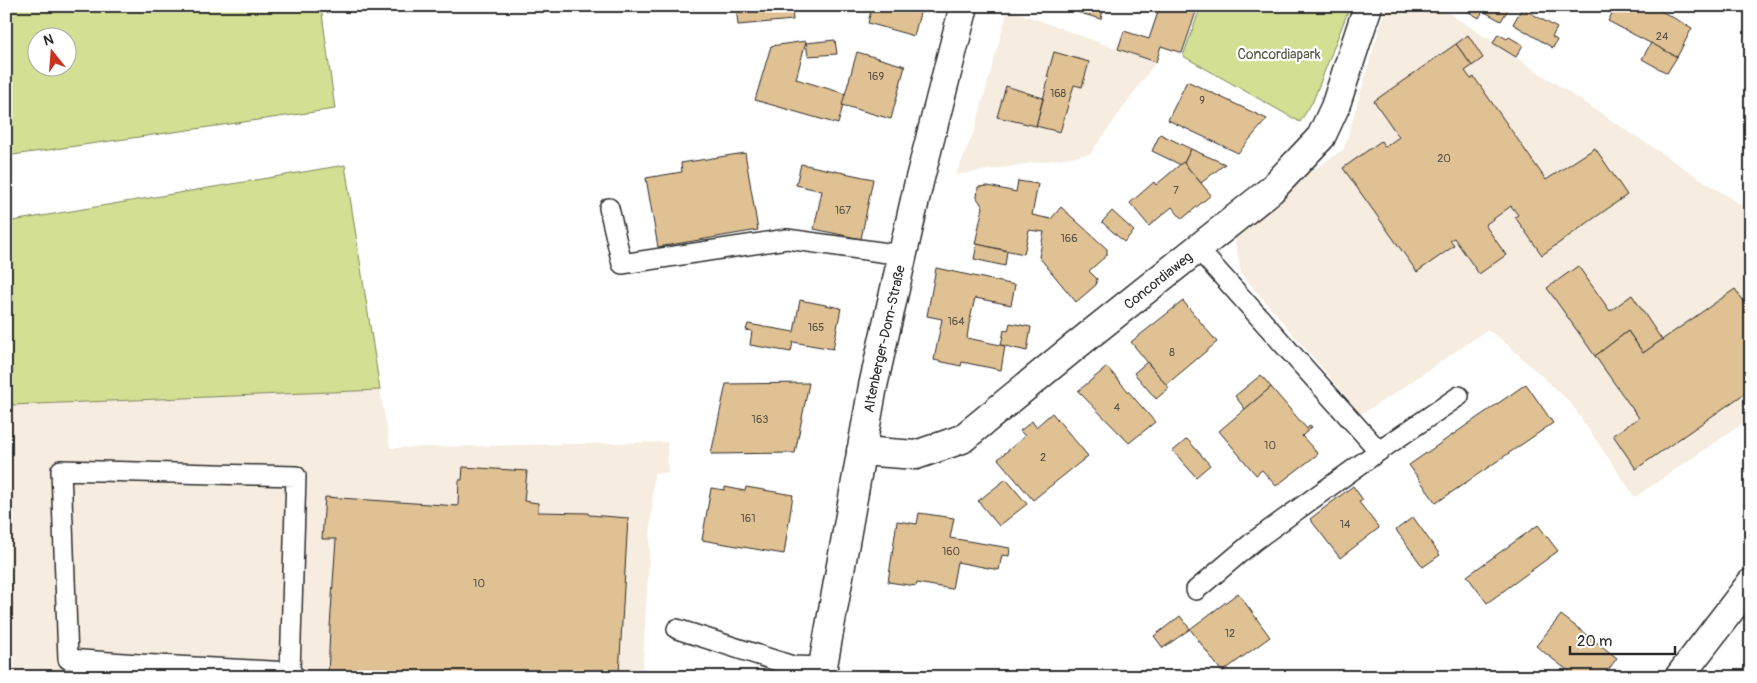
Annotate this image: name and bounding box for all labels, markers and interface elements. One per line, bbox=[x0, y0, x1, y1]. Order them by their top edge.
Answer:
north arrow bbox=[28, 28, 78, 78]
house number: 24 bbox=[1656, 30, 1669, 43]
text: N bbox=[41, 31, 55, 50]
park label: Concordiapark bbox=[1237, 46, 1321, 63]
house number: 169 bbox=[868, 70, 885, 83]
house number: 168 bbox=[1050, 87, 1067, 100]
house number: 9 bbox=[1199, 94, 1205, 107]
house number: 20 bbox=[1437, 152, 1451, 165]
house number: 7 bbox=[1173, 184, 1179, 197]
house number: 167 bbox=[835, 204, 851, 217]
house number: 166 bbox=[1060, 232, 1078, 245]
street label: Concordiaweg bbox=[1120, 248, 1195, 313]
street label: Altenberger-Dom-Straße bbox=[860, 263, 909, 414]
house number: 164 bbox=[947, 315, 965, 328]
house number: 165 bbox=[808, 321, 824, 334]
house number: 8 bbox=[1169, 346, 1175, 359]
house number: 4 bbox=[1114, 401, 1121, 414]
house number: 163 bbox=[752, 413, 768, 426]
house number: 10 bbox=[1264, 439, 1276, 452]
house number: 2 bbox=[1040, 451, 1046, 464]
house number: 161 bbox=[740, 512, 756, 525]
house number: 14 bbox=[1340, 518, 1351, 531]
house number: 160 bbox=[942, 545, 960, 558]
house number: 10 bbox=[473, 577, 485, 590]
scale bar bbox=[1570, 623, 1674, 655]
house number: 12 bbox=[1225, 627, 1235, 640]
text: 20 m bbox=[1577, 632, 1612, 651]

